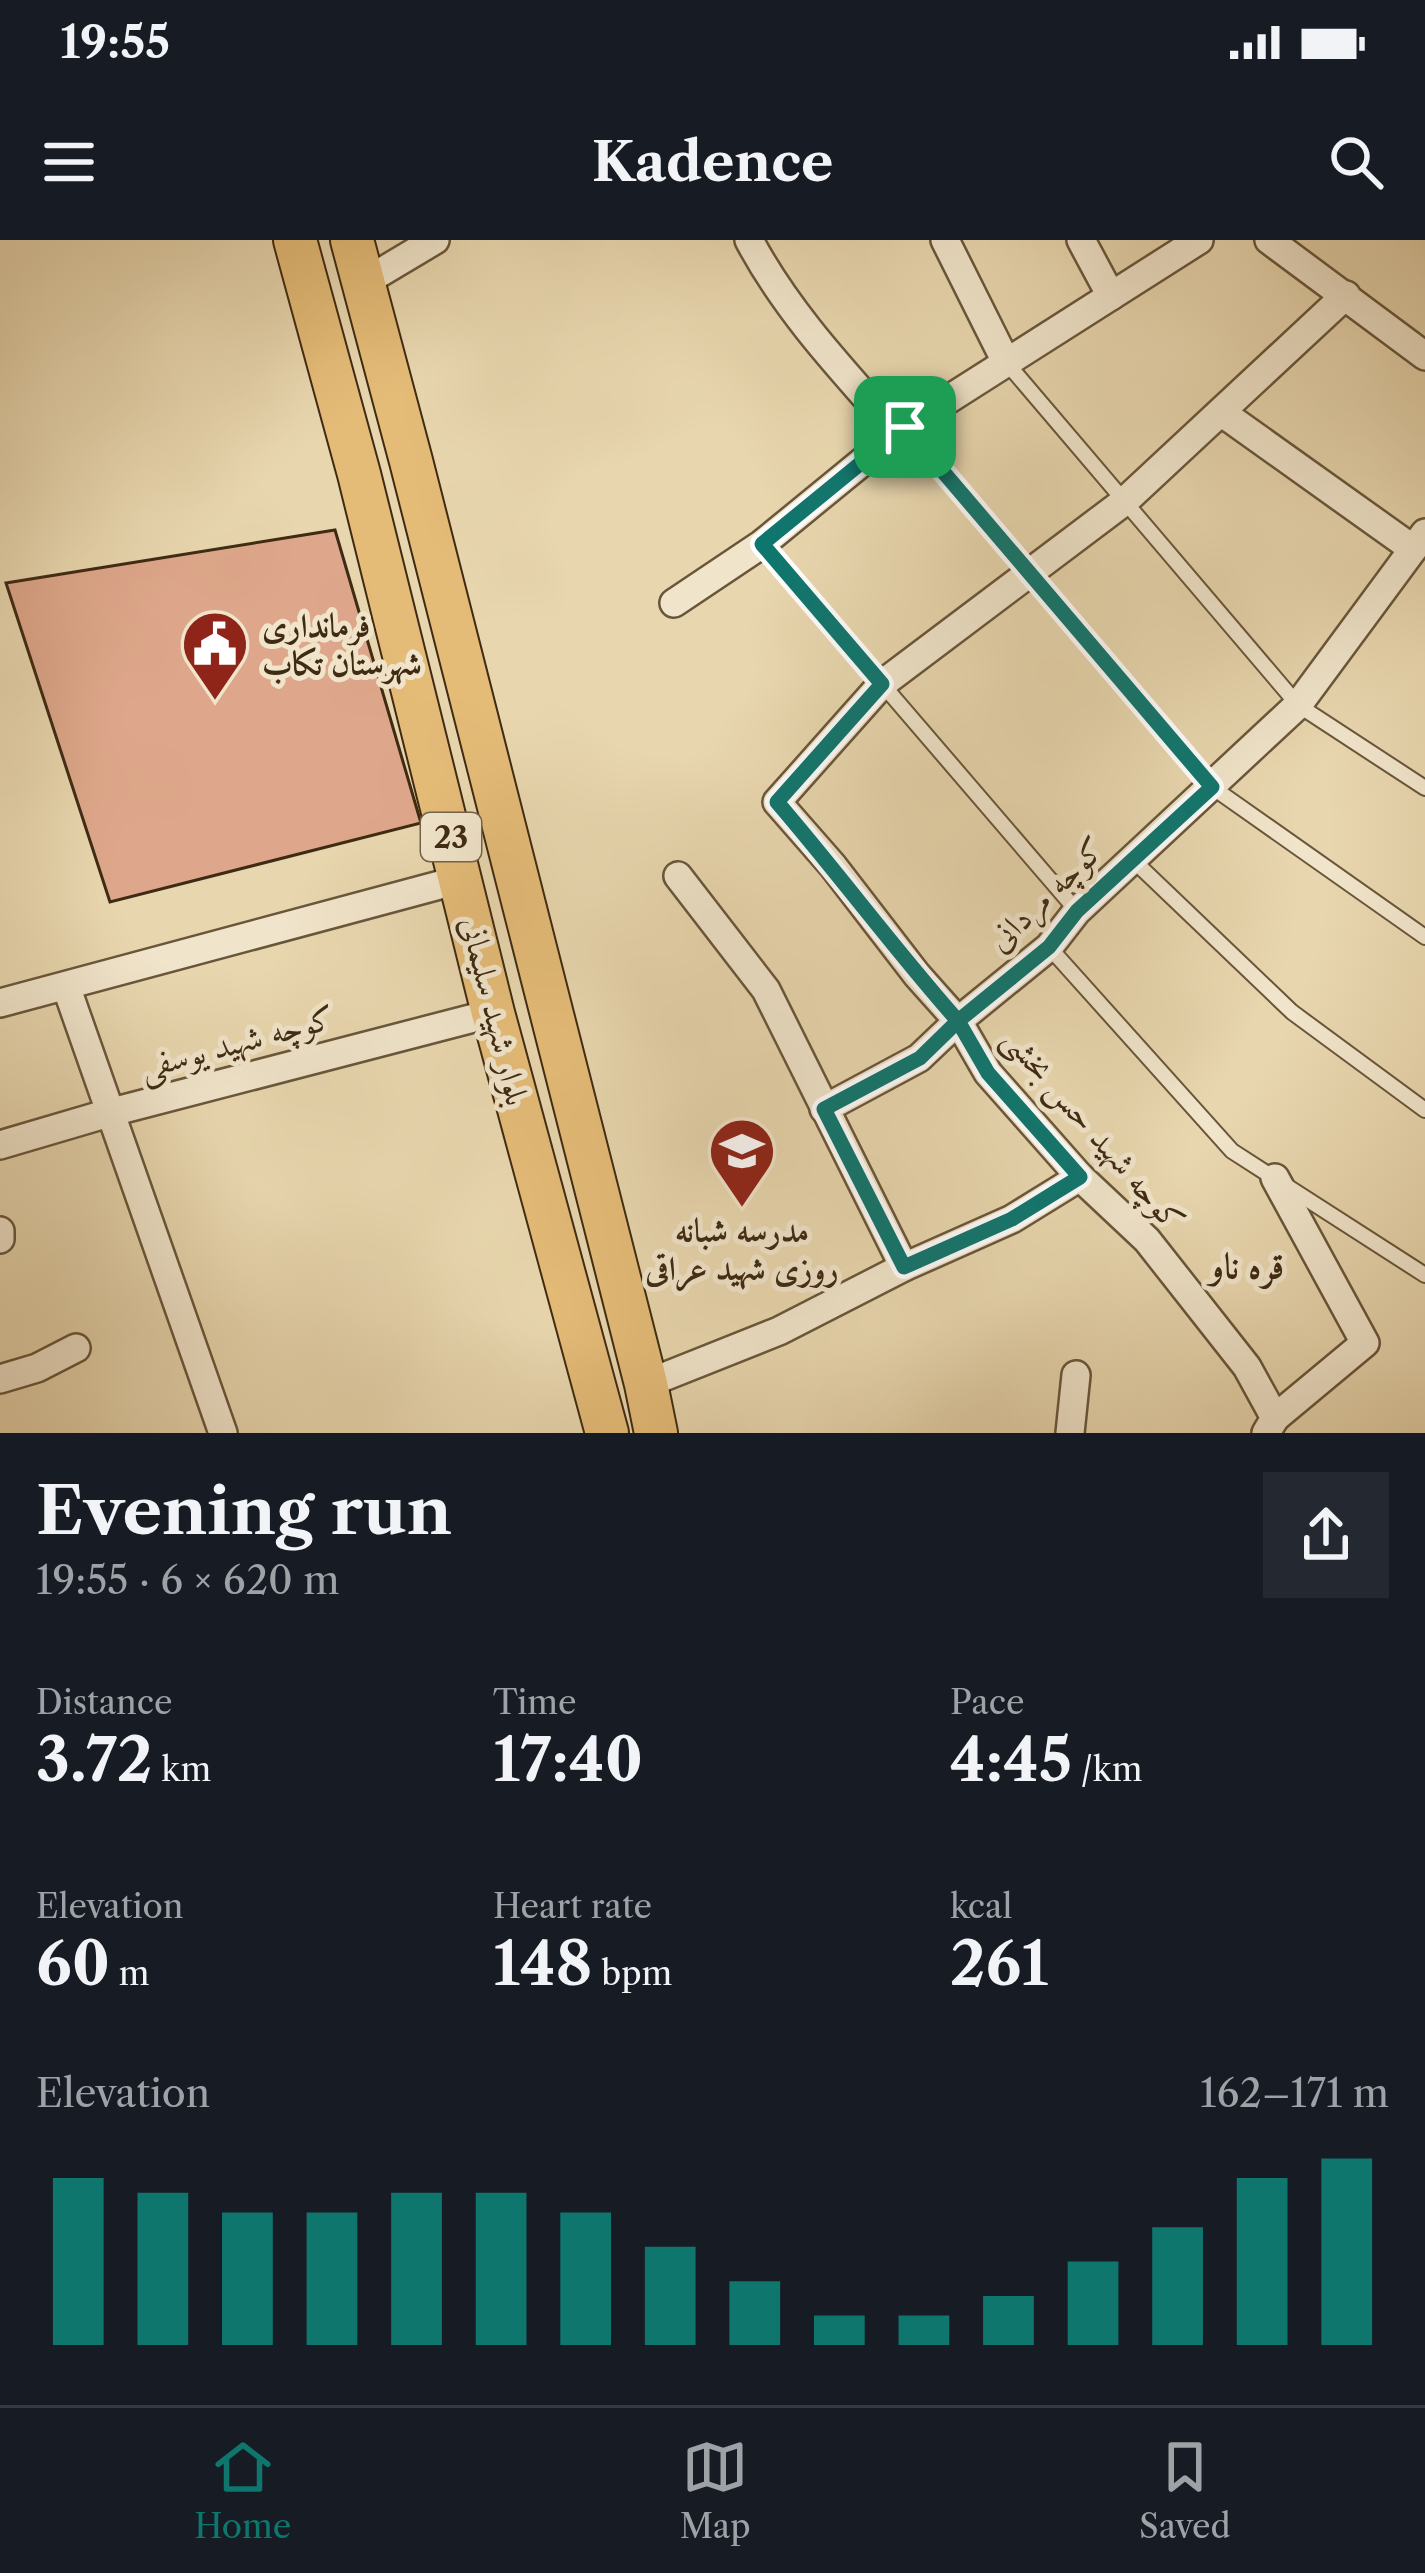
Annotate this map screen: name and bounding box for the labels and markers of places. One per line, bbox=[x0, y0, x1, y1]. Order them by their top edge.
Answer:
pin bbox=[854, 376, 956, 478]
place label: فرمانداری شهرستان تکاب bbox=[262, 605, 422, 685]
public building icon: فرمانداری شهرستان تکاب bbox=[180, 609, 250, 703]
school or university icon: مدرسه شبانه روزی شهید عراقی bbox=[707, 1116, 777, 1210]
place label: مدرسه شبانه روزی شهید عراقی bbox=[644, 1210, 839, 1292]

